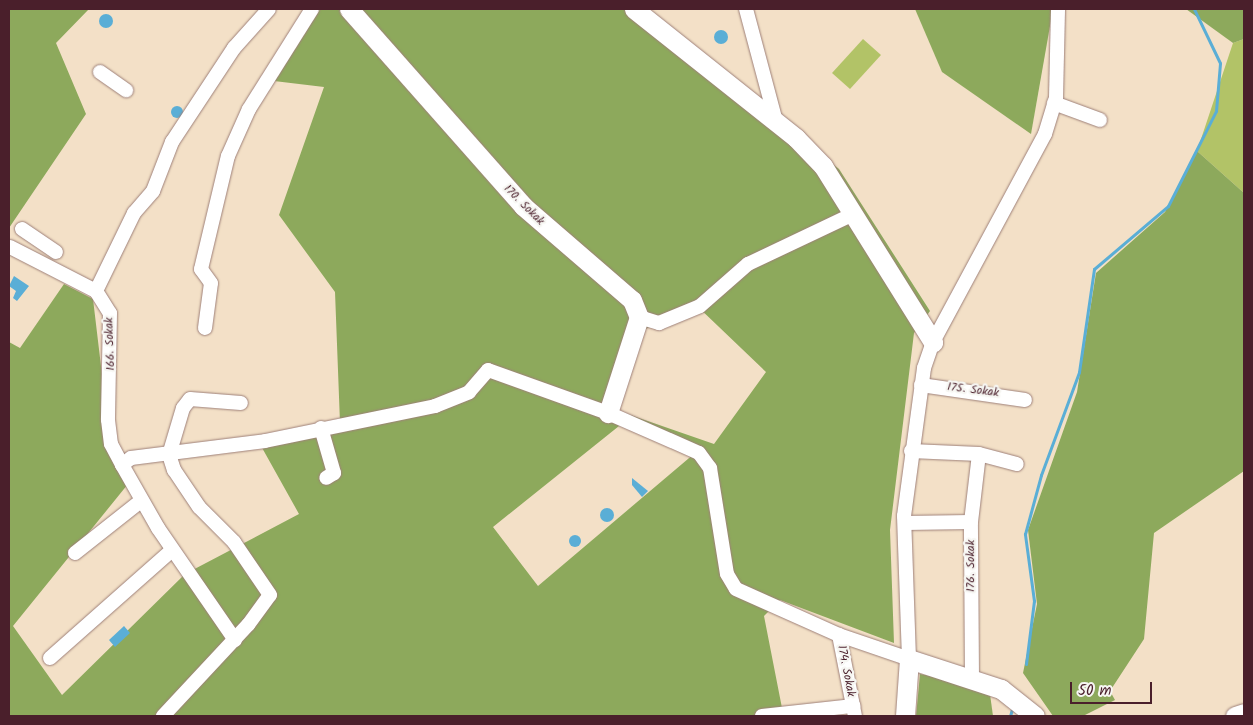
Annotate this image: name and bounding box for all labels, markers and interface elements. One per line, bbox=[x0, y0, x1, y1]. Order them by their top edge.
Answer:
street label: 170. Sokak bbox=[501, 182, 547, 228]
street label: 166. Sokak bbox=[102, 317, 118, 371]
street label: 175. Sokak bbox=[946, 380, 1000, 400]
street label: 176. Sokak bbox=[964, 540, 978, 592]
street label: 174. Sokak bbox=[834, 644, 858, 698]
scale bar bbox=[1073, 672, 1156, 704]
text: 50 m bbox=[1078, 679, 1112, 703]

